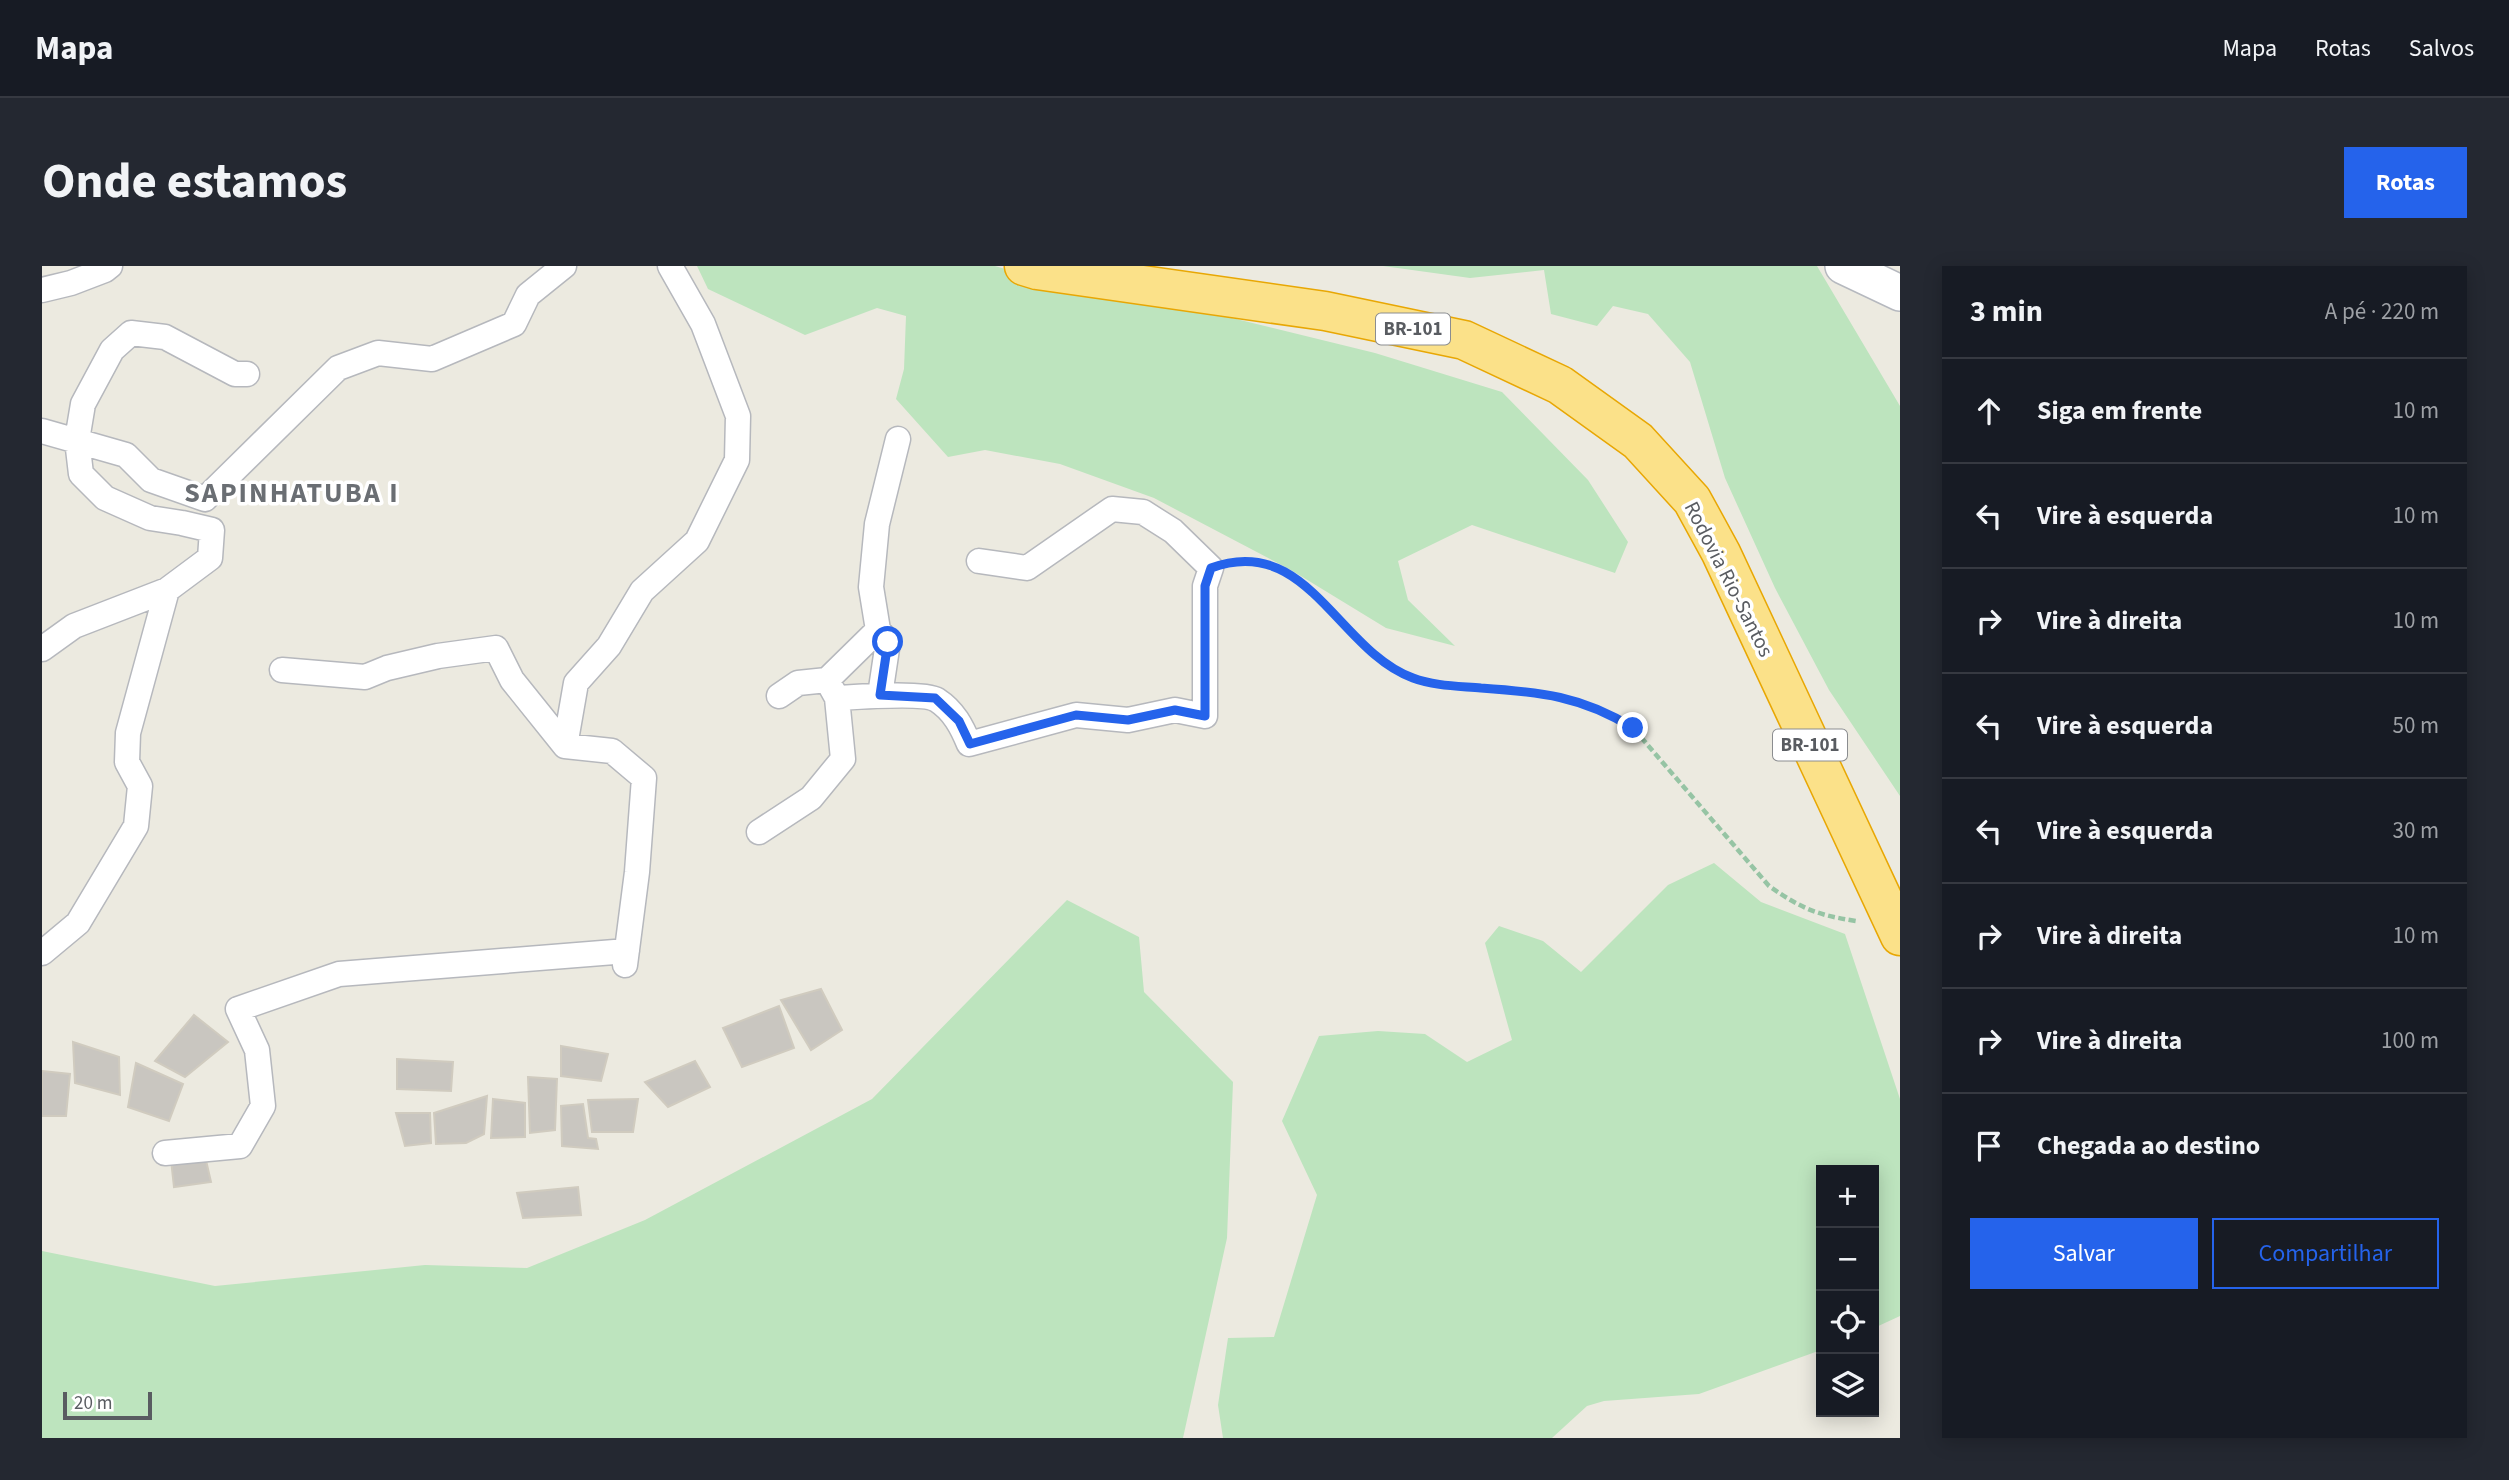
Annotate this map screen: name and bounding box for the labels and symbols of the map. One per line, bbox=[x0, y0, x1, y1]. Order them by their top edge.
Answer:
road number: BR-101 bbox=[1376, 314, 1450, 344]
district label: SAPINHATUBA I bbox=[184, 473, 400, 513]
street label: Rodovia Rio-Santos bbox=[1677, 496, 1781, 662]
route start bbox=[872, 626, 903, 657]
route end bbox=[1617, 712, 1648, 743]
road number: BR-101 bbox=[1773, 730, 1847, 760]
scale bar bbox=[63, 1389, 152, 1421]

